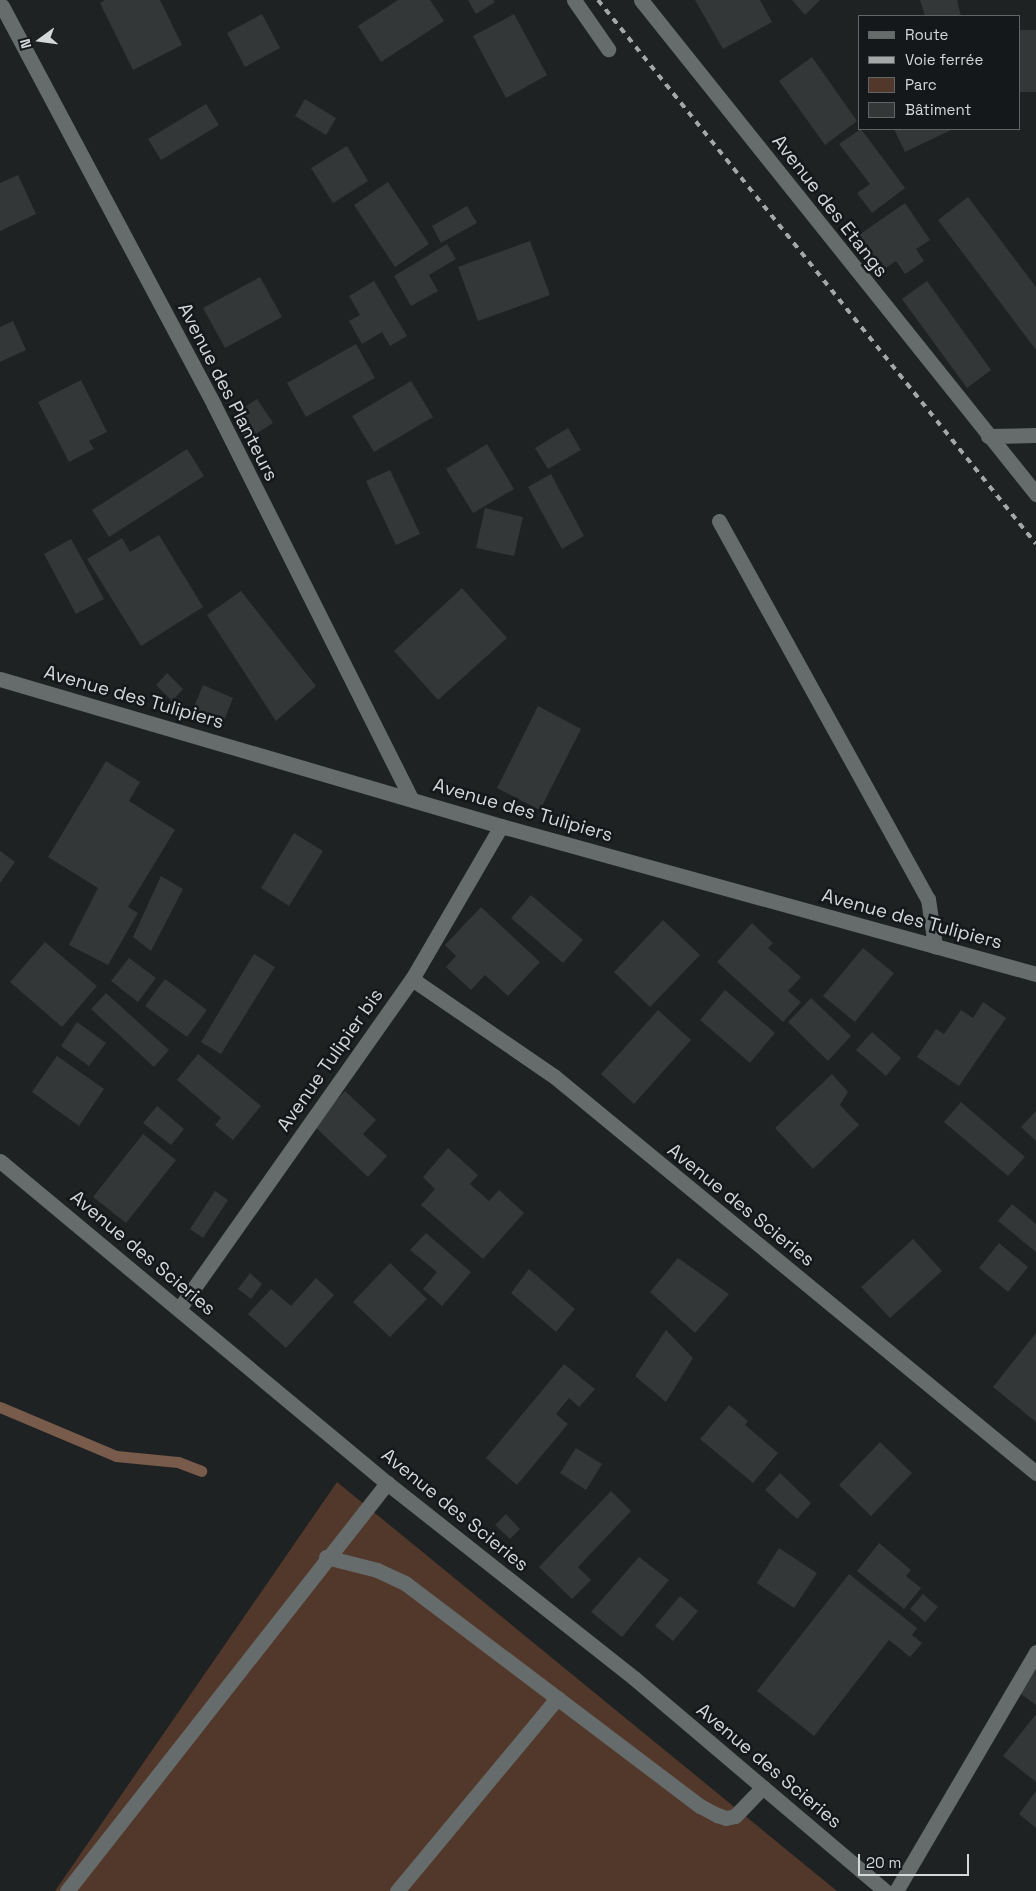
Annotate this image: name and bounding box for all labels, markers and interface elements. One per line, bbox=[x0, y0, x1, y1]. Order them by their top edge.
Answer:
north arrow bbox=[15, 15, 65, 65]
legend bbox=[858, 15, 1021, 130]
text: Route bbox=[905, 25, 948, 44]
text: N bbox=[16, 37, 35, 50]
text: Voie ferrée bbox=[905, 50, 983, 69]
text: Parc bbox=[905, 75, 937, 94]
text: Bâtiment bbox=[905, 100, 971, 119]
street label: Avenue des Etangs bbox=[767, 130, 893, 282]
street label: Avenue des Planteurs bbox=[173, 299, 283, 485]
street label: Avenue des Tulipiers bbox=[41, 660, 227, 734]
street label: Avenue des Tulipiers bbox=[430, 773, 616, 847]
street label: Avenue des Tulipiers bbox=[819, 884, 1005, 954]
street label: Avenue Tulipier bis bbox=[272, 984, 388, 1136]
street label: Avenue des Scieries bbox=[663, 1139, 819, 1271]
street label: Avenue des Scieries bbox=[66, 1186, 220, 1320]
street label: Avenue des Scieries bbox=[377, 1444, 533, 1576]
street label: Avenue des Scieries bbox=[692, 1699, 846, 1833]
scale bar bbox=[861, 1844, 972, 1876]
text: 20 m bbox=[866, 1853, 901, 1872]

